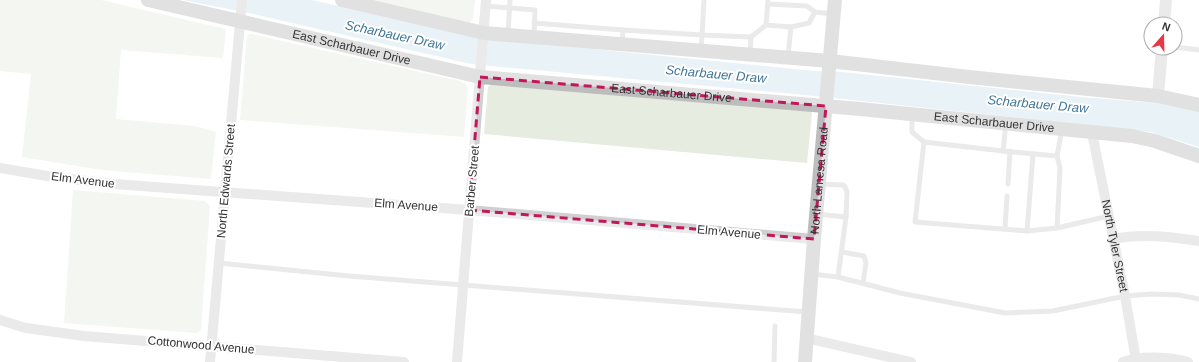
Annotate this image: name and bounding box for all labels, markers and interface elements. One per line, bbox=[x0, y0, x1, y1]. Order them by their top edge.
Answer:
north arrow bbox=[1143, 16, 1183, 56]
water label: Scharbauer Draw bbox=[344, 17, 448, 53]
text: N bbox=[1161, 20, 1172, 34]
street label: East Scharbauer Drive bbox=[291, 27, 412, 68]
water label: Scharbauer Draw bbox=[665, 62, 769, 86]
street label: East Scharbauer Drive bbox=[611, 81, 733, 105]
water label: Scharbauer Draw bbox=[987, 92, 1091, 116]
street label: East Scharbauer Drive bbox=[933, 109, 1055, 135]
street label: North Edwards Street bbox=[214, 123, 238, 239]
street label: North Lamesa Road bbox=[807, 126, 831, 235]
street label: Barber Street bbox=[462, 144, 482, 217]
street label: Elm Avenue bbox=[50, 169, 116, 191]
street label: Elm Avenue bbox=[374, 196, 439, 214]
street label: North Tyler Street bbox=[1099, 198, 1131, 294]
street label: Elm Avenue bbox=[697, 222, 762, 242]
street label: Cottonwood Avenue bbox=[147, 333, 255, 357]

